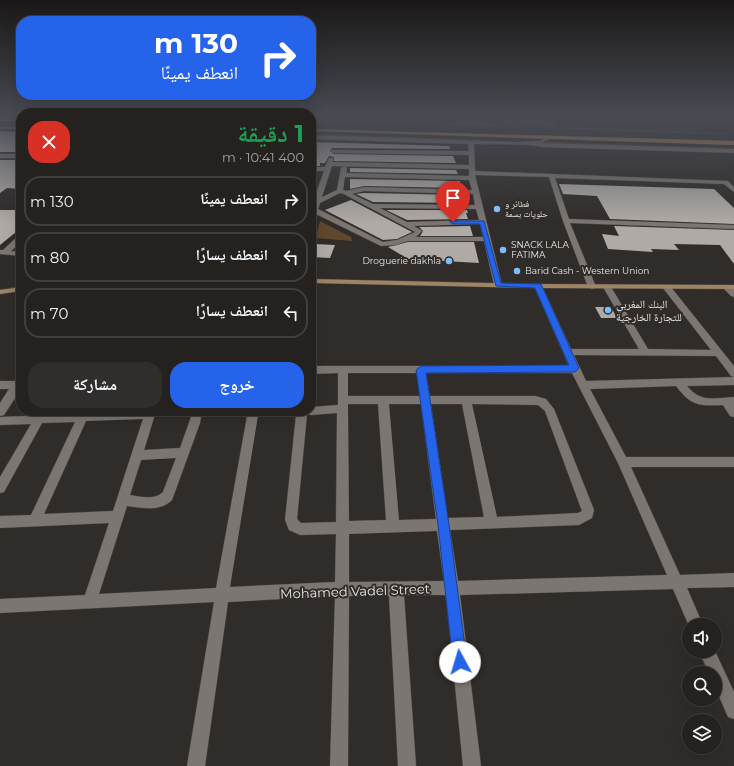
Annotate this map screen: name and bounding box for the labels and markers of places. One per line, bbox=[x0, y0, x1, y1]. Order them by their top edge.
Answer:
pin bbox=[436, 181, 470, 222]
place label: فطائر و حلويات بسمة bbox=[505, 198, 548, 219]
marker: فطائر و حلويات بسمة bbox=[492, 204, 502, 214]
place label: SNACK LALA FATIMA bbox=[511, 239, 569, 260]
marker: SNACK LALA FATIMA bbox=[498, 245, 508, 255]
place label: Droguerie dakhla bbox=[362, 255, 441, 266]
marker: Droguerie dakhla bbox=[444, 256, 454, 266]
place label: Barid Cash - Western Union bbox=[525, 265, 649, 276]
marker: Barid Cash - Western Union bbox=[512, 266, 522, 276]
place label: البنك المغربي للتجارة الخارجية bbox=[616, 297, 682, 324]
marker: البنك المغربي للتجارة الخارجية bbox=[603, 305, 613, 315]

